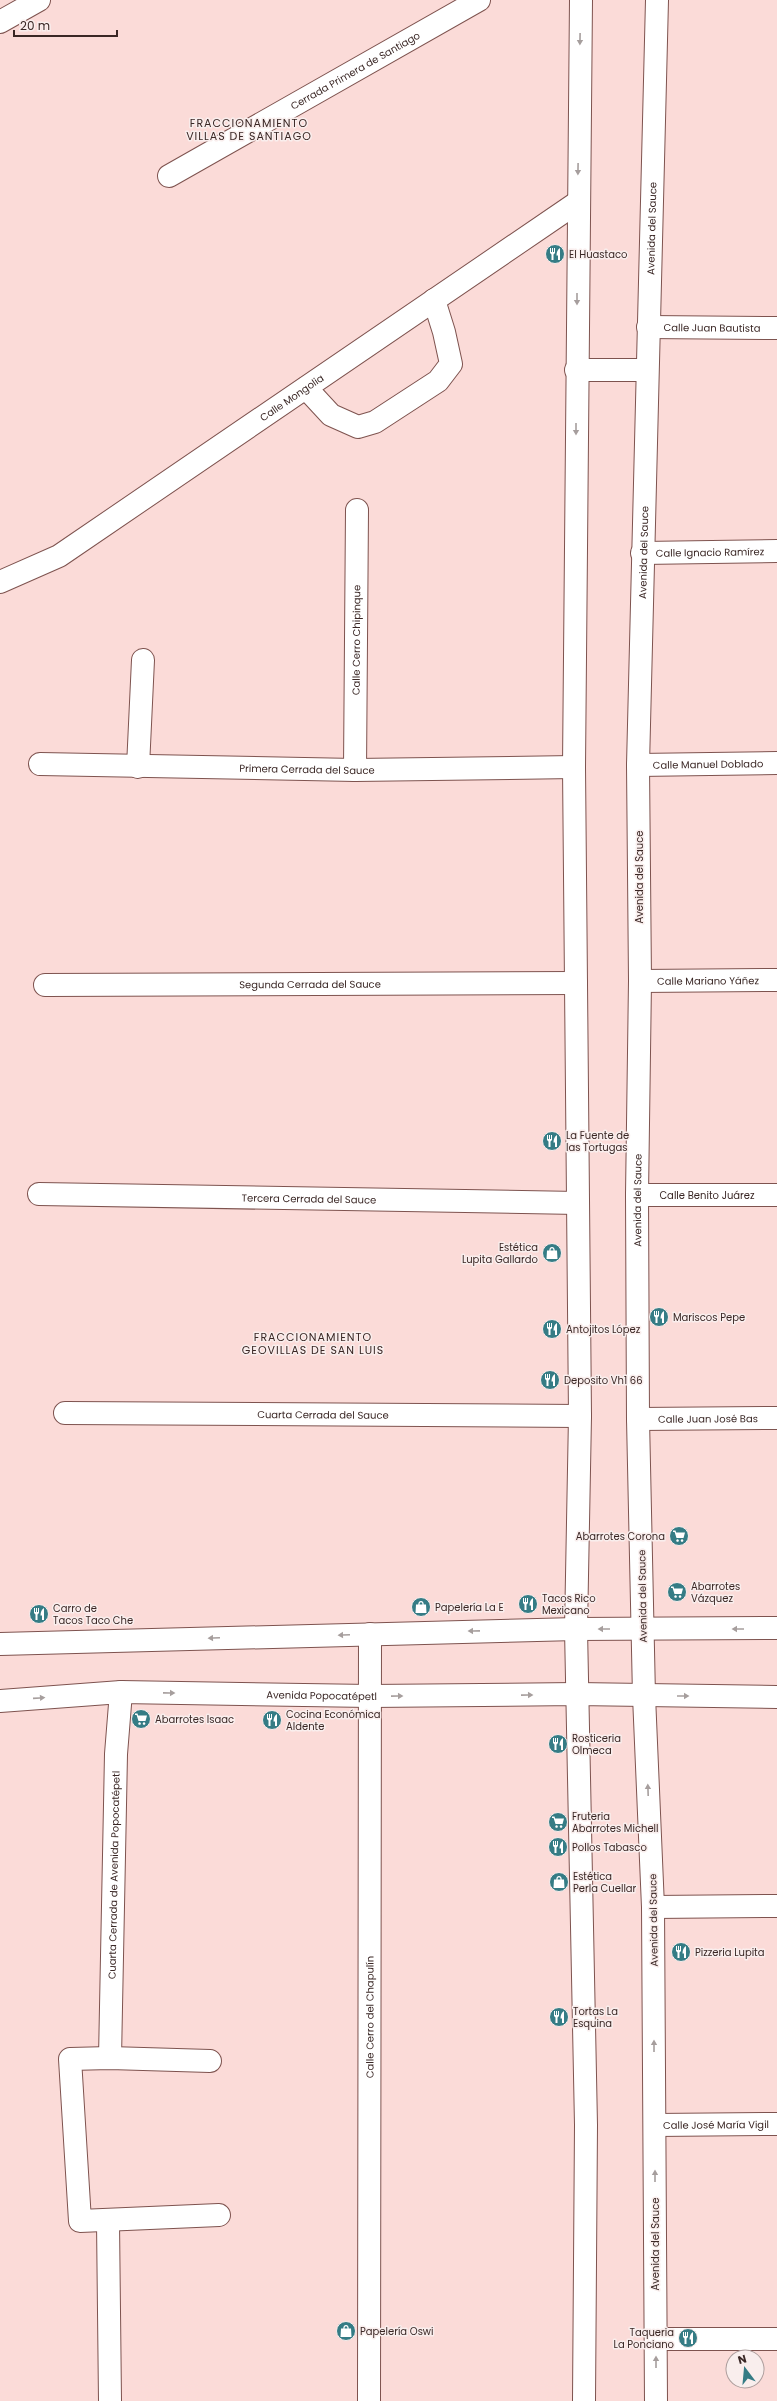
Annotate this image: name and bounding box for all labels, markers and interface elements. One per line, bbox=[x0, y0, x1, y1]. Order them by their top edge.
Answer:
scale bar bbox=[14, 12, 117, 38]
text: 20 m bbox=[20, 17, 50, 34]
street label: Cerrada Primera de Santiago bbox=[288, 28, 423, 114]
one-way arrow bbox=[577, 33, 583, 46]
district label: FRACCIONAMIENTO VILLAS DE SANTIAGO bbox=[186, 115, 312, 144]
one-way arrow bbox=[575, 163, 581, 176]
street label: Avenida del Sauce bbox=[643, 182, 660, 275]
restaurant icon: El Huastaco bbox=[544, 243, 566, 265]
place label: El Huastaco bbox=[569, 247, 627, 262]
one-way arrow bbox=[574, 293, 580, 306]
street label: Calle Juan Bautista bbox=[663, 320, 761, 336]
street label: Calle Mongolia bbox=[257, 371, 327, 425]
one-way arrow bbox=[573, 423, 579, 436]
street label: Avenida del Sauce bbox=[635, 506, 652, 599]
street label: Calle Ignacio Ramírez bbox=[656, 544, 765, 561]
street label: Calle Cerro Chipinque bbox=[349, 585, 364, 695]
street label: Calle Manuel Doblado bbox=[653, 756, 763, 773]
street label: Primera Cerrada del Sauce bbox=[239, 761, 375, 778]
street label: Avenida del Sauce bbox=[632, 831, 647, 924]
street label: Calle Mariano Yáñez bbox=[657, 973, 759, 989]
street label: Segunda Cerrada del Sauce bbox=[239, 977, 381, 992]
place label: La Fuente de las Tortugas bbox=[566, 1128, 629, 1155]
restaurant icon: La Fuente de las Tortugas bbox=[541, 1130, 563, 1152]
street label: Avenida del Sauce bbox=[630, 1154, 646, 1247]
street label: Calle Benito Juárez bbox=[659, 1188, 755, 1203]
street label: Tercera Cerrada del Sauce bbox=[242, 1190, 376, 1208]
place label: Estética Lupita Gallardo bbox=[462, 1240, 538, 1267]
shop icon: Estética Lupita Gallardo bbox=[541, 1242, 563, 1264]
restaurant icon: Mariscos Pepe bbox=[648, 1306, 670, 1328]
place label: Mariscos Pepe bbox=[673, 1310, 745, 1325]
restaurant icon: Antojitos López bbox=[541, 1318, 563, 1340]
place label: Antojitos López bbox=[566, 1322, 641, 1337]
district label: FRACCIONAMIENTO GEOVILLAS DE SAN LUIS bbox=[242, 1329, 384, 1358]
restaurant icon: Deposito Vh1 66 bbox=[539, 1369, 561, 1391]
place label: Deposito Vh1 66 bbox=[564, 1373, 643, 1388]
street label: Cuarta Cerrada del Sauce bbox=[257, 1407, 389, 1423]
street label: Calle Juan José Bas bbox=[658, 1411, 758, 1427]
supermarket icon: Abarrotes Corona bbox=[668, 1525, 690, 1547]
place label: Abarrotes Corona bbox=[576, 1529, 665, 1544]
street label: Avenida del Sauce bbox=[634, 1549, 651, 1643]
place label: Abarrotes Vázquez bbox=[691, 1579, 740, 1606]
supermarket icon: Abarrotes Vázquez bbox=[666, 1581, 688, 1603]
place label: Tacos Rico Mexicano bbox=[542, 1591, 596, 1618]
restaurant icon: Tacos Rico Mexicano bbox=[517, 1593, 539, 1615]
shop icon: Papelería La E bbox=[410, 1596, 432, 1618]
place label: Papelería La E bbox=[435, 1600, 504, 1615]
place label: Carro de Tacos Taco Che bbox=[53, 1601, 133, 1628]
restaurant icon: Carro de Tacos Taco Che bbox=[28, 1603, 50, 1625]
one-way arrow bbox=[597, 1626, 610, 1632]
one-way arrow bbox=[731, 1626, 744, 1632]
one-way arrow bbox=[467, 1628, 480, 1634]
one-way arrow bbox=[338, 1631, 350, 1638]
one-way arrow bbox=[207, 1635, 220, 1641]
street label: Avenida Popocatépetl bbox=[266, 1687, 377, 1704]
one-way arrow bbox=[163, 1690, 176, 1696]
one-way arrow bbox=[521, 1692, 534, 1698]
one-way arrow bbox=[391, 1693, 404, 1699]
one-way arrow bbox=[677, 1693, 690, 1699]
one-way arrow bbox=[33, 1695, 45, 1702]
place label: Cocina Económica Aldente bbox=[286, 1707, 380, 1734]
supermarket icon: Abarrotes Isaac bbox=[130, 1708, 152, 1730]
restaurant icon: Cocina Económica Aldente bbox=[261, 1709, 283, 1731]
place label: Abarrotes Isaac bbox=[155, 1712, 234, 1727]
place label: Rosticeria Olmeca bbox=[572, 1731, 621, 1758]
restaurant icon: Rosticeria Olmeca bbox=[547, 1733, 569, 1755]
street label: Cuarta Cerrada de Avenida Popocatépetl bbox=[105, 1771, 124, 1979]
one-way arrow bbox=[645, 1783, 651, 1796]
place label: Fruteria Abarrotes Michell bbox=[572, 1809, 659, 1836]
supermarket icon: Fruteria Abarrotes Michell bbox=[547, 1811, 569, 1833]
restaurant icon: Pollos Tabasco bbox=[547, 1836, 569, 1858]
place label: Pollos Tabasco bbox=[572, 1840, 647, 1855]
place label: Estética Perla Cuellar bbox=[573, 1869, 637, 1896]
shop icon: Estética Perla Cuellar bbox=[548, 1871, 570, 1893]
street label: Avenida del Sauce bbox=[645, 1873, 662, 1967]
restaurant icon: Pizzeria Lupita bbox=[670, 1941, 692, 1963]
place label: Pizzeria Lupita bbox=[695, 1945, 765, 1960]
street label: Calle Cerro del Chapulín bbox=[362, 1956, 378, 2078]
place label: Tortas La Esquina bbox=[573, 2004, 618, 2031]
restaurant icon: Tortas La Esquina bbox=[548, 2006, 570, 2028]
one-way arrow bbox=[651, 2039, 657, 2052]
street label: Calle José María Vigil bbox=[663, 2117, 769, 2133]
one-way arrow bbox=[652, 2169, 658, 2182]
street label: Avenida del Sauce bbox=[648, 2198, 663, 2291]
shop icon: Papelería Oswi bbox=[335, 2320, 357, 2342]
place label: Papelería Oswi bbox=[360, 2324, 434, 2339]
place label: Taqueria La Ponciano bbox=[614, 2325, 674, 2352]
restaurant icon: Taqueria La Ponciano bbox=[677, 2327, 699, 2349]
north arrow bbox=[725, 2349, 765, 2389]
text: N bbox=[736, 2351, 748, 2368]
one-way arrow bbox=[653, 2355, 659, 2368]

